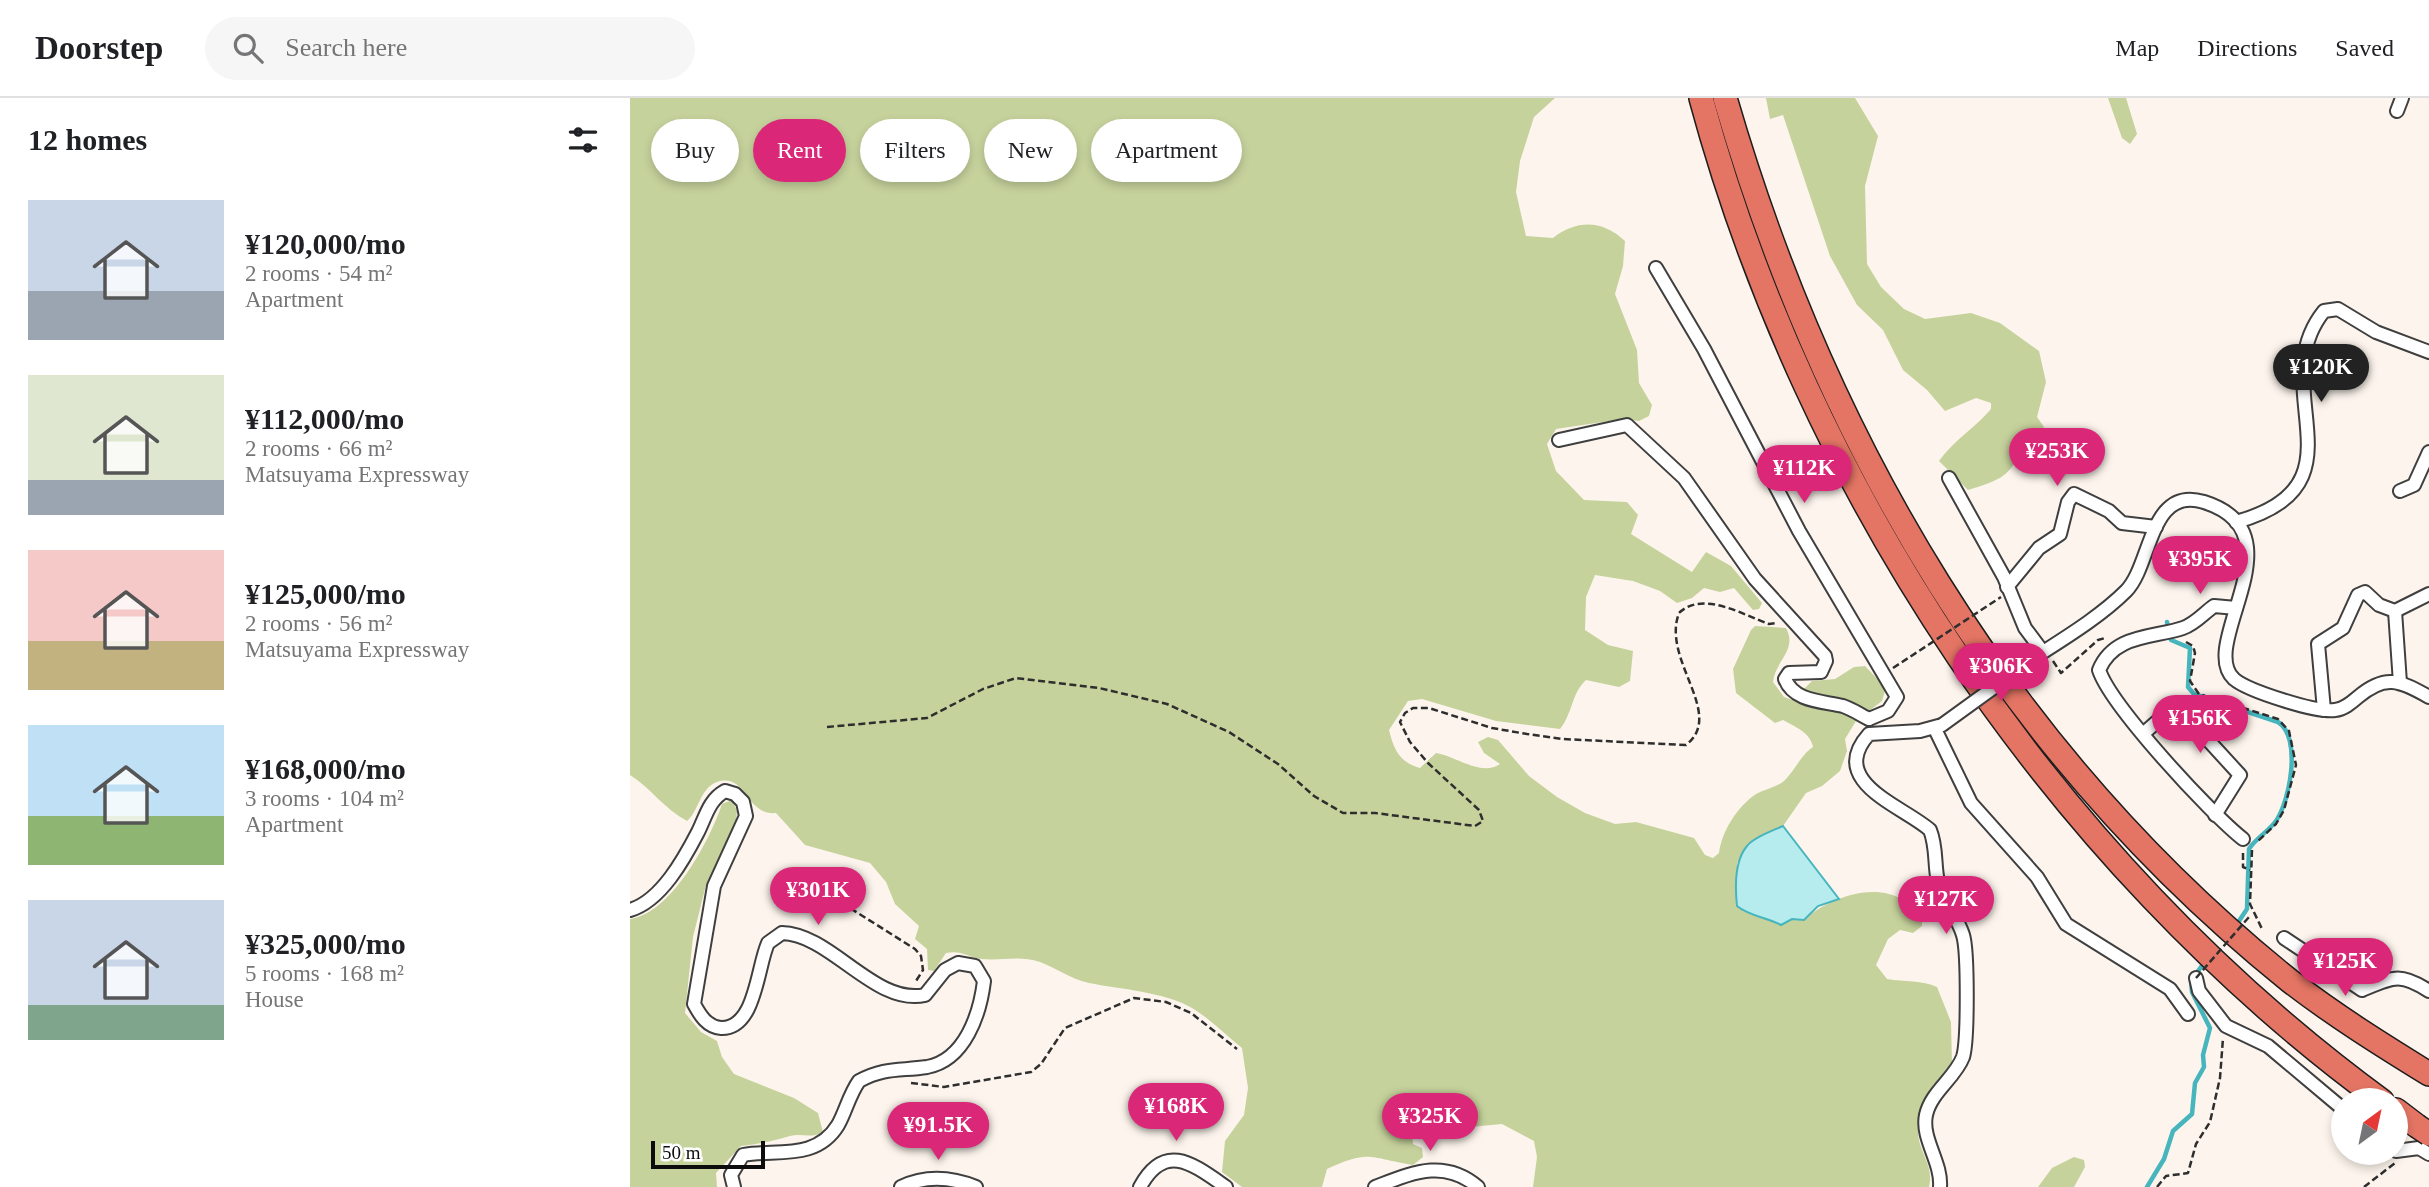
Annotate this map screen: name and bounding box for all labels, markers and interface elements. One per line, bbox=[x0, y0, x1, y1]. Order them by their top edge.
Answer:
search box bbox=[205, 17, 695, 80]
icon: search bbox=[229, 29, 267, 67]
text: Doorstep bbox=[35, 30, 163, 66]
text: Search here bbox=[285, 33, 407, 62]
text: Map bbox=[2115, 35, 2159, 61]
text: Directions bbox=[2197, 35, 2297, 61]
text: Saved bbox=[2335, 35, 2394, 61]
chip: Buy bbox=[651, 119, 739, 182]
chip: Rent bbox=[753, 119, 846, 182]
chip: Filters bbox=[860, 119, 970, 182]
chip: New bbox=[984, 119, 1077, 182]
chip: Apartment bbox=[1091, 119, 1242, 182]
icon: filters bbox=[564, 121, 602, 159]
text: 12 homes bbox=[28, 123, 147, 156]
text: ¥120,000/mo bbox=[245, 227, 406, 260]
icon: home bbox=[84, 228, 168, 312]
text: 2 rooms · 54 m² bbox=[245, 261, 392, 286]
text: Apartment bbox=[245, 287, 343, 312]
pin: ¥120K bbox=[2272, 344, 2370, 404]
text: ¥120K bbox=[2289, 354, 2353, 379]
text: ¥112,000/mo bbox=[245, 402, 404, 435]
icon: home bbox=[84, 403, 168, 487]
pin: ¥253K bbox=[2008, 428, 2106, 488]
text: 2 rooms · 66 m² bbox=[245, 436, 392, 461]
text: ¥253K bbox=[2025, 438, 2089, 463]
pin: ¥112K bbox=[1755, 446, 1853, 505]
text: ¥112K bbox=[1773, 455, 1835, 480]
text: Matsuyama Expressway bbox=[245, 462, 469, 487]
pin: ¥395K bbox=[2151, 536, 2249, 596]
text: ¥395K bbox=[2168, 546, 2232, 571]
text: ¥125,000/mo bbox=[245, 577, 406, 610]
icon: home bbox=[84, 578, 168, 662]
text: 2 rooms · 56 m² bbox=[245, 611, 392, 636]
text: Matsuyama Expressway bbox=[245, 637, 469, 662]
pin: ¥306K bbox=[1952, 644, 2050, 703]
text: ¥306K bbox=[1969, 653, 2033, 678]
pin: ¥156K bbox=[2151, 696, 2249, 755]
text: ¥156K bbox=[2168, 705, 2232, 730]
text: ¥168,000/mo bbox=[245, 752, 406, 785]
icon: home bbox=[84, 753, 168, 837]
text: 3 rooms · 104 m² bbox=[245, 786, 404, 811]
text: Apartment bbox=[245, 812, 343, 837]
pin: ¥301K bbox=[769, 868, 867, 927]
pin: ¥127K bbox=[1897, 876, 1995, 936]
text: ¥301K bbox=[786, 877, 850, 902]
text: ¥127K bbox=[1914, 886, 1978, 911]
text: ¥325,000/mo bbox=[245, 927, 406, 960]
icon: home bbox=[84, 928, 168, 1012]
pin: ¥125K bbox=[2296, 939, 2394, 998]
text: ¥125K bbox=[2313, 948, 2377, 973]
text: 5 rooms · 168 m² bbox=[245, 961, 404, 986]
text: House bbox=[245, 987, 304, 1012]
pin: ¥168K bbox=[1127, 1084, 1225, 1143]
north arrow bbox=[2331, 1088, 2408, 1166]
map controls bbox=[2331, 1088, 2408, 1165]
text: ¥168K bbox=[1144, 1093, 1208, 1118]
pin: ¥325K bbox=[1381, 1094, 1479, 1153]
pin: ¥91.5K bbox=[881, 1102, 995, 1162]
text: ¥325K bbox=[1398, 1103, 1462, 1128]
text: ¥91.5K bbox=[903, 1112, 973, 1137]
scale bar bbox=[651, 1138, 765, 1170]
text: 50 m bbox=[662, 1142, 701, 1163]

